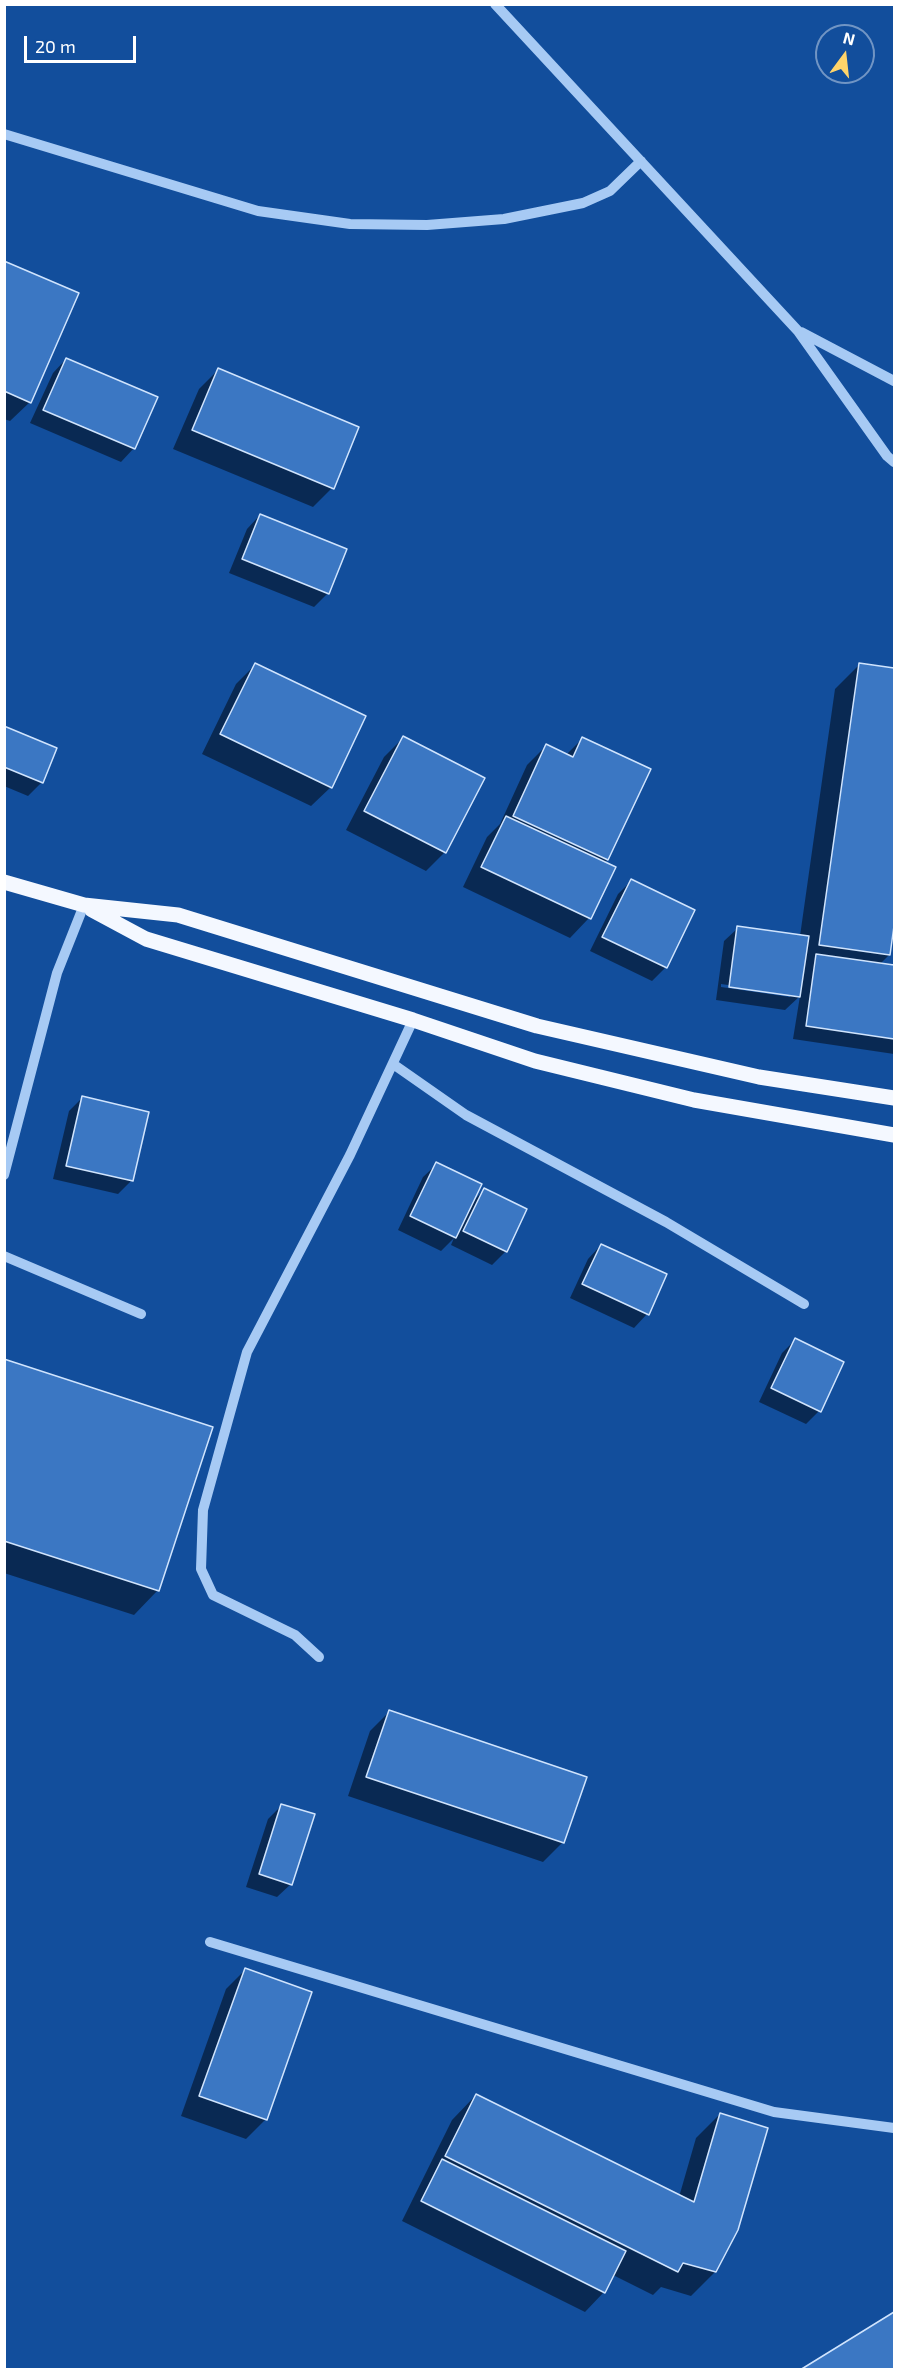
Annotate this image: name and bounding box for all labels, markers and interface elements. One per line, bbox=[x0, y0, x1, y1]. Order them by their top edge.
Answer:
scale bar bbox=[27, 24, 140, 62]
north arrow bbox=[815, 24, 875, 84]
text: N bbox=[841, 27, 857, 49]
text: 20 m bbox=[35, 35, 76, 57]

